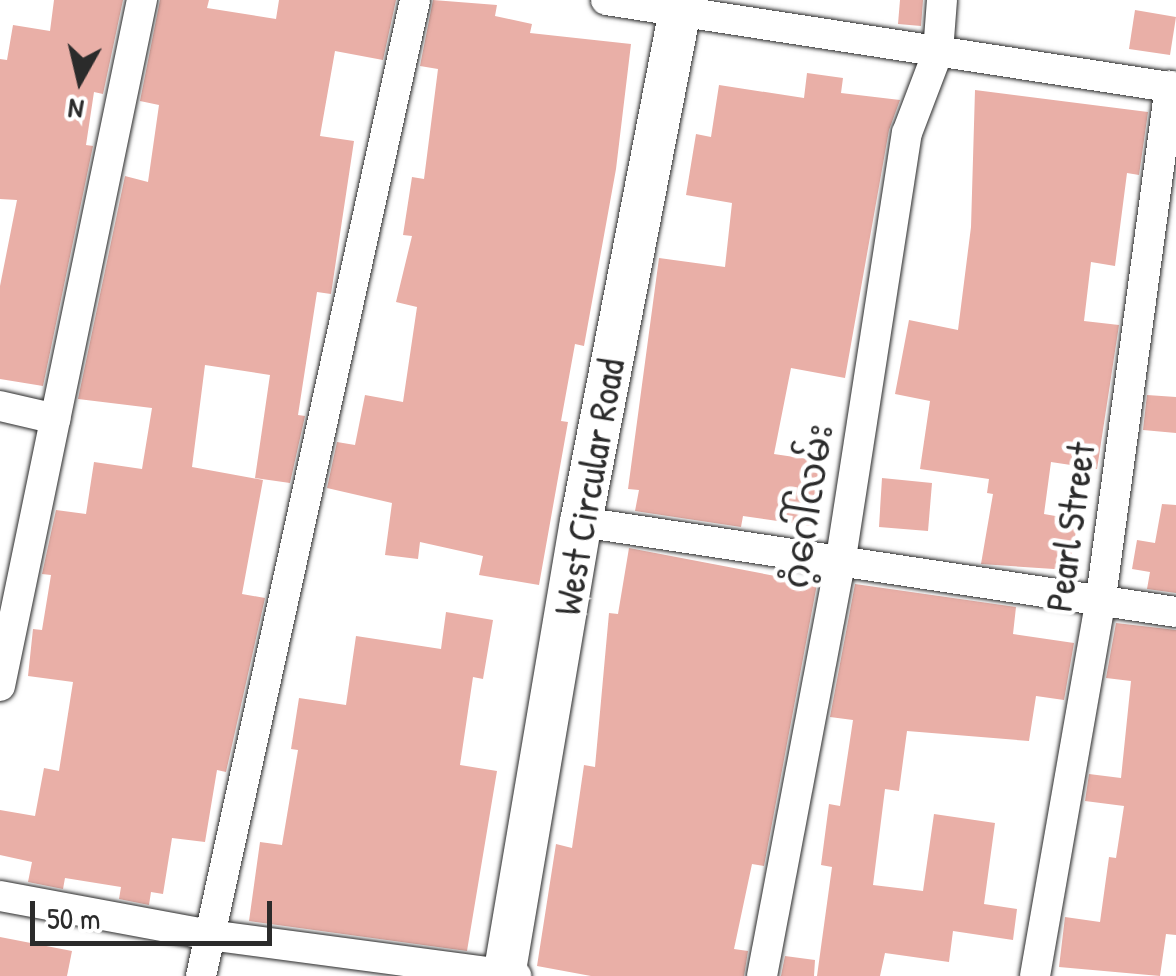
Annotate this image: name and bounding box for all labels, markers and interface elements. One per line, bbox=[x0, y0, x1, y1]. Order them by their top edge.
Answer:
north arrow bbox=[30, 30, 130, 130]
text: N bbox=[66, 90, 86, 130]
street label: West Circular Road bbox=[544, 355, 634, 619]
street label: ဂံ့ဂေါ်လမ်း bbox=[771, 420, 843, 592]
street label: Pearl Street bbox=[1036, 440, 1104, 614]
scale bar bbox=[35, 881, 278, 943]
text: 50 m bbox=[47, 898, 100, 938]

